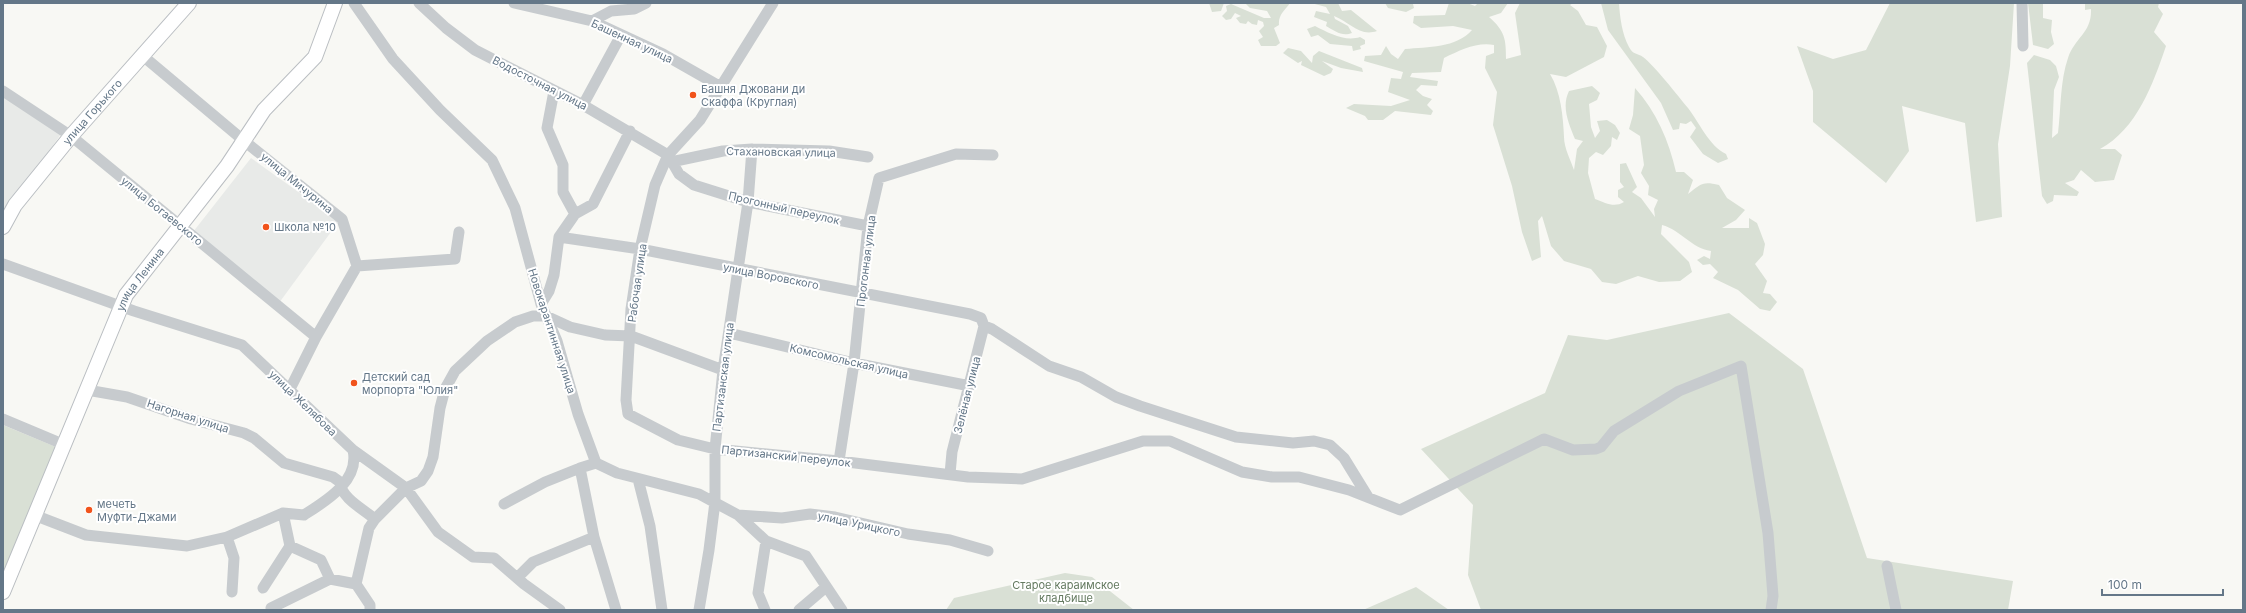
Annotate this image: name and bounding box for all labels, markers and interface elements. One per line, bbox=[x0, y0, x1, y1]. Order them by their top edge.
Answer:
street label: Башенная улица bbox=[589, 16, 675, 66]
street label: Водосточная улица bbox=[490, 53, 590, 113]
street label: улица Горького bbox=[60, 76, 125, 148]
place label: Башня Джовани ди Скаффа (Круглая) bbox=[701, 82, 805, 109]
marker: Башня Джовани ди Скаффа (Круглая) bbox=[688, 90, 698, 100]
street label: Стахановская улица bbox=[726, 144, 836, 160]
street label: улица Мичурина bbox=[258, 150, 336, 216]
street label: улица Богаевского bbox=[118, 174, 206, 249]
street label: Прогонный переулок bbox=[727, 188, 841, 228]
street label: Прогонная улица bbox=[853, 214, 879, 308]
place label: Школа №10 bbox=[274, 220, 336, 234]
marker: Школа №10 bbox=[261, 222, 271, 232]
street label: Рабочая улица bbox=[625, 243, 649, 323]
street label: улица Ленина bbox=[113, 245, 167, 313]
street label: улица Воровского bbox=[722, 260, 821, 292]
street label: Новокарантинная улица bbox=[525, 267, 579, 395]
street label: Партизанская улица bbox=[709, 322, 737, 432]
street label: Комсомольская улица bbox=[788, 341, 910, 381]
street label: Зелёная улица bbox=[951, 355, 983, 435]
street label: улица Желябова bbox=[266, 367, 340, 439]
place label: Детский сад морпорта "Юлия" bbox=[362, 370, 458, 397]
marker: Детский сад морпорта "Юлия" bbox=[349, 378, 359, 388]
street label: Нагорная улица bbox=[145, 396, 231, 436]
street label: Партизанский переулок bbox=[721, 442, 851, 470]
place label: мечеть Муфти-Джами bbox=[97, 497, 176, 524]
marker: мечеть Муфти-Джами bbox=[84, 505, 94, 515]
street label: улица Урицкого bbox=[816, 508, 902, 540]
scale bar bbox=[2102, 571, 2223, 597]
text: 100 m bbox=[2108, 577, 2142, 592]
park label: Старое караимское кладбище bbox=[1012, 578, 1120, 605]

